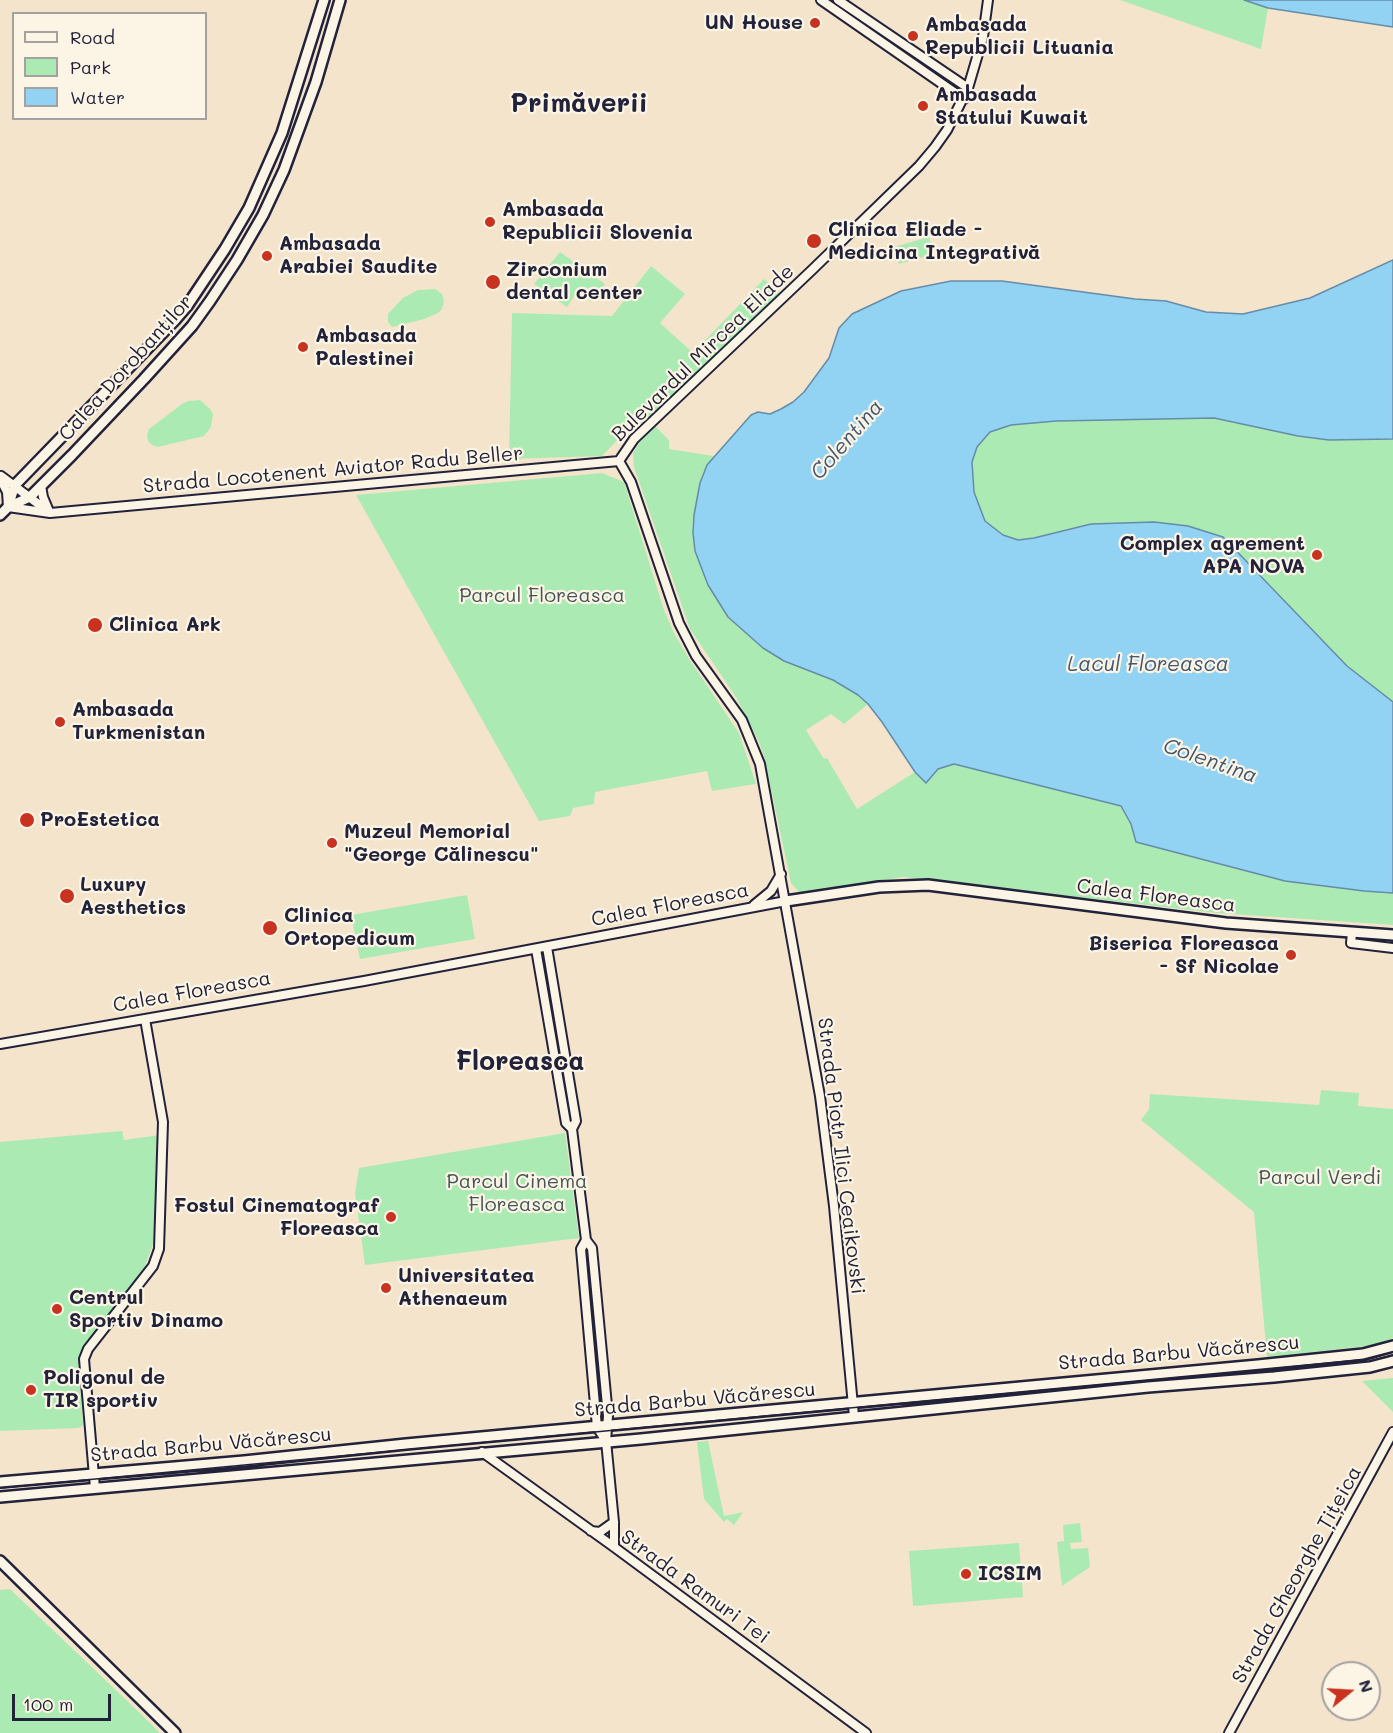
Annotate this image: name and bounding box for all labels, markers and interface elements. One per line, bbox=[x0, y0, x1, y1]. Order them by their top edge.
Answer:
place label: UN House bbox=[705, 11, 803, 35]
legend bbox=[12, 12, 207, 120]
place label: Ambasada Republicii Lituania bbox=[925, 13, 1114, 60]
marker: UN House bbox=[808, 16, 822, 30]
text: Road bbox=[70, 25, 115, 49]
marker: Ambasada Republicii Lituania bbox=[906, 29, 920, 43]
text: Park bbox=[70, 55, 111, 79]
place label: Ambasada Statului Kuwait bbox=[935, 83, 1088, 130]
text: Water bbox=[70, 85, 125, 109]
district label: Primăverii bbox=[510, 88, 648, 120]
marker: Ambasada Statului Kuwait bbox=[916, 99, 930, 113]
place label: Ambasada Republicii Slovenia bbox=[502, 198, 693, 245]
marker: Ambasada Republicii Slovenia bbox=[483, 215, 497, 229]
place label: Clinica Eliade - Medicina Integrativă bbox=[828, 218, 1040, 265]
place label: Ambasada Arabiei Saudite bbox=[279, 232, 437, 279]
marker: Clinica Eliade - Medicina Integrativă bbox=[805, 232, 823, 250]
marker: Ambasada Arabiei Saudite bbox=[260, 249, 274, 263]
place label: Zirconium dental center bbox=[506, 258, 642, 305]
street label: Bulevardul Mircea Eliade bbox=[607, 260, 799, 446]
marker: Zirconium dental center bbox=[484, 273, 502, 291]
street label: Calea Dorobanților bbox=[54, 290, 198, 446]
place label: Ambasada Palestinei bbox=[315, 324, 417, 371]
marker: Ambasada Palestinei bbox=[296, 340, 310, 354]
water label: Colentina bbox=[805, 395, 889, 485]
street label: Strada Locotenent Aviator Radu Beller bbox=[142, 441, 524, 499]
place label: Complex agrement APA NOVA bbox=[1120, 532, 1305, 579]
marker: Complex agrement APA NOVA bbox=[1310, 548, 1324, 562]
park label: Parcul Floreasca bbox=[459, 584, 625, 608]
place label: Clinica Ark bbox=[109, 613, 221, 637]
marker: Clinica Ark bbox=[86, 616, 104, 634]
water label: Lacul Floreasca bbox=[1067, 652, 1229, 678]
place label: Ambasada Turkmenistan bbox=[72, 698, 205, 745]
marker: Ambasada Turkmenistan bbox=[53, 715, 67, 729]
water label: Colentina bbox=[1160, 733, 1260, 789]
place label: ProEstetica bbox=[40, 808, 160, 832]
marker: ProEstetica bbox=[18, 811, 36, 829]
place label: Muzeul Memorial "George Călinescu" bbox=[344, 820, 539, 867]
marker: Muzeul Memorial "George Călinescu" bbox=[325, 836, 339, 850]
place label: Luxury Aesthetics bbox=[80, 873, 186, 920]
street label: Calea Floreasca bbox=[1075, 874, 1237, 918]
street label: Calea Floreasca bbox=[589, 878, 751, 932]
marker: Luxury Aesthetics bbox=[58, 887, 76, 905]
place label: Clinica Ortopedicum bbox=[284, 904, 415, 951]
marker: Clinica Ortopedicum bbox=[261, 919, 279, 937]
place label: Biserica Floreasca - Sf Nicolae bbox=[1089, 932, 1279, 979]
marker: Biserica Floreasca - Sf Nicolae bbox=[1284, 948, 1298, 962]
street label: Calea Floreasca bbox=[111, 966, 273, 1018]
street label: Strada Piotr Ilici Ceaikovski bbox=[812, 1016, 870, 1296]
district label: Floreasca bbox=[455, 1046, 585, 1078]
park label: Parcul Verdi bbox=[1259, 1166, 1381, 1190]
park label: Parcul Cinema Floreasca bbox=[446, 1170, 588, 1217]
place label: Fostul Cinematograf Floreasca bbox=[174, 1194, 379, 1241]
marker: Fostul Cinematograf Floreasca bbox=[384, 1210, 398, 1224]
place label: Universitatea Athenaeum bbox=[398, 1264, 535, 1311]
marker: Universitatea Athenaeum bbox=[379, 1281, 393, 1295]
place label: Centrul Sportiv Dinamo bbox=[69, 1286, 223, 1333]
marker: Centrul Sportiv Dinamo bbox=[50, 1302, 64, 1316]
street label: Strada Barbu Văcărescu bbox=[1057, 1331, 1301, 1375]
place label: Poligonul de TIR sportiv bbox=[43, 1366, 165, 1413]
street label: Strada Barbu Văcărescu bbox=[573, 1378, 817, 1422]
marker: Poligonul de TIR sportiv bbox=[24, 1383, 38, 1397]
street label: Strada Barbu Văcărescu bbox=[89, 1423, 333, 1467]
street label: Strada Gheorghe Țițeica bbox=[1227, 1462, 1367, 1688]
street label: Strada Ramuri Tei bbox=[616, 1525, 774, 1649]
place label: ICSIM bbox=[978, 1562, 1042, 1586]
marker: ICSIM bbox=[959, 1567, 973, 1581]
north arrow bbox=[1321, 1661, 1381, 1721]
text: N bbox=[1355, 1677, 1379, 1695]
scale bar bbox=[15, 1682, 114, 1720]
text: 100 m bbox=[23, 1692, 73, 1716]

